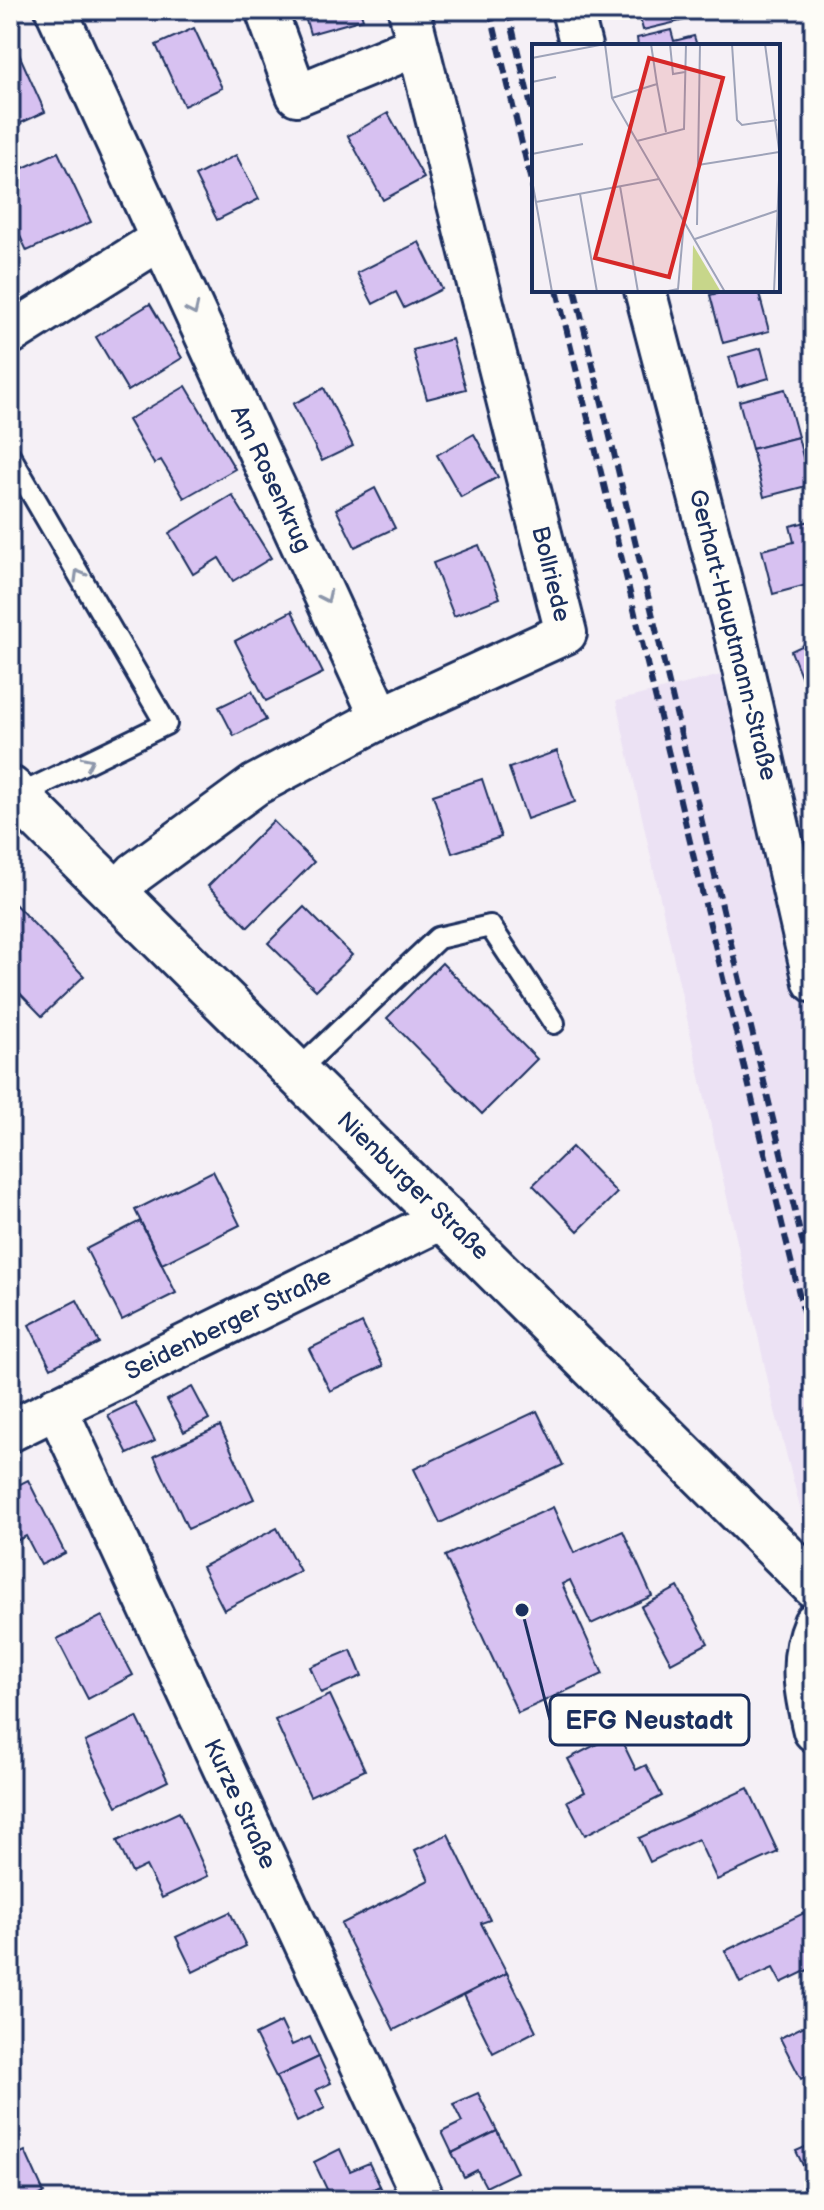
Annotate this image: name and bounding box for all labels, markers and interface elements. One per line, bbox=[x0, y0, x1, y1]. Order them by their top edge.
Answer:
inset map bbox=[532, 44, 780, 292]
one-way arrow bbox=[184, 302, 200, 316]
street label: Am Rosenkrug bbox=[224, 401, 318, 557]
street label: Gerhart-Hauptmann-Straße bbox=[683, 486, 783, 784]
street label: Bollriede bbox=[525, 523, 577, 625]
one-way arrow bbox=[74, 569, 89, 584]
one-way arrow bbox=[316, 589, 332, 603]
one-way arrow bbox=[79, 756, 94, 772]
street label: Nienburger Straße bbox=[331, 1106, 495, 1266]
street label: Seidenberger Straße bbox=[120, 1261, 336, 1387]
callout: EFG Neustadt bbox=[550, 1695, 749, 1745]
text: EFG Neustadt bbox=[565, 1706, 733, 1737]
street label: Kurze Straße bbox=[197, 1734, 283, 1874]

